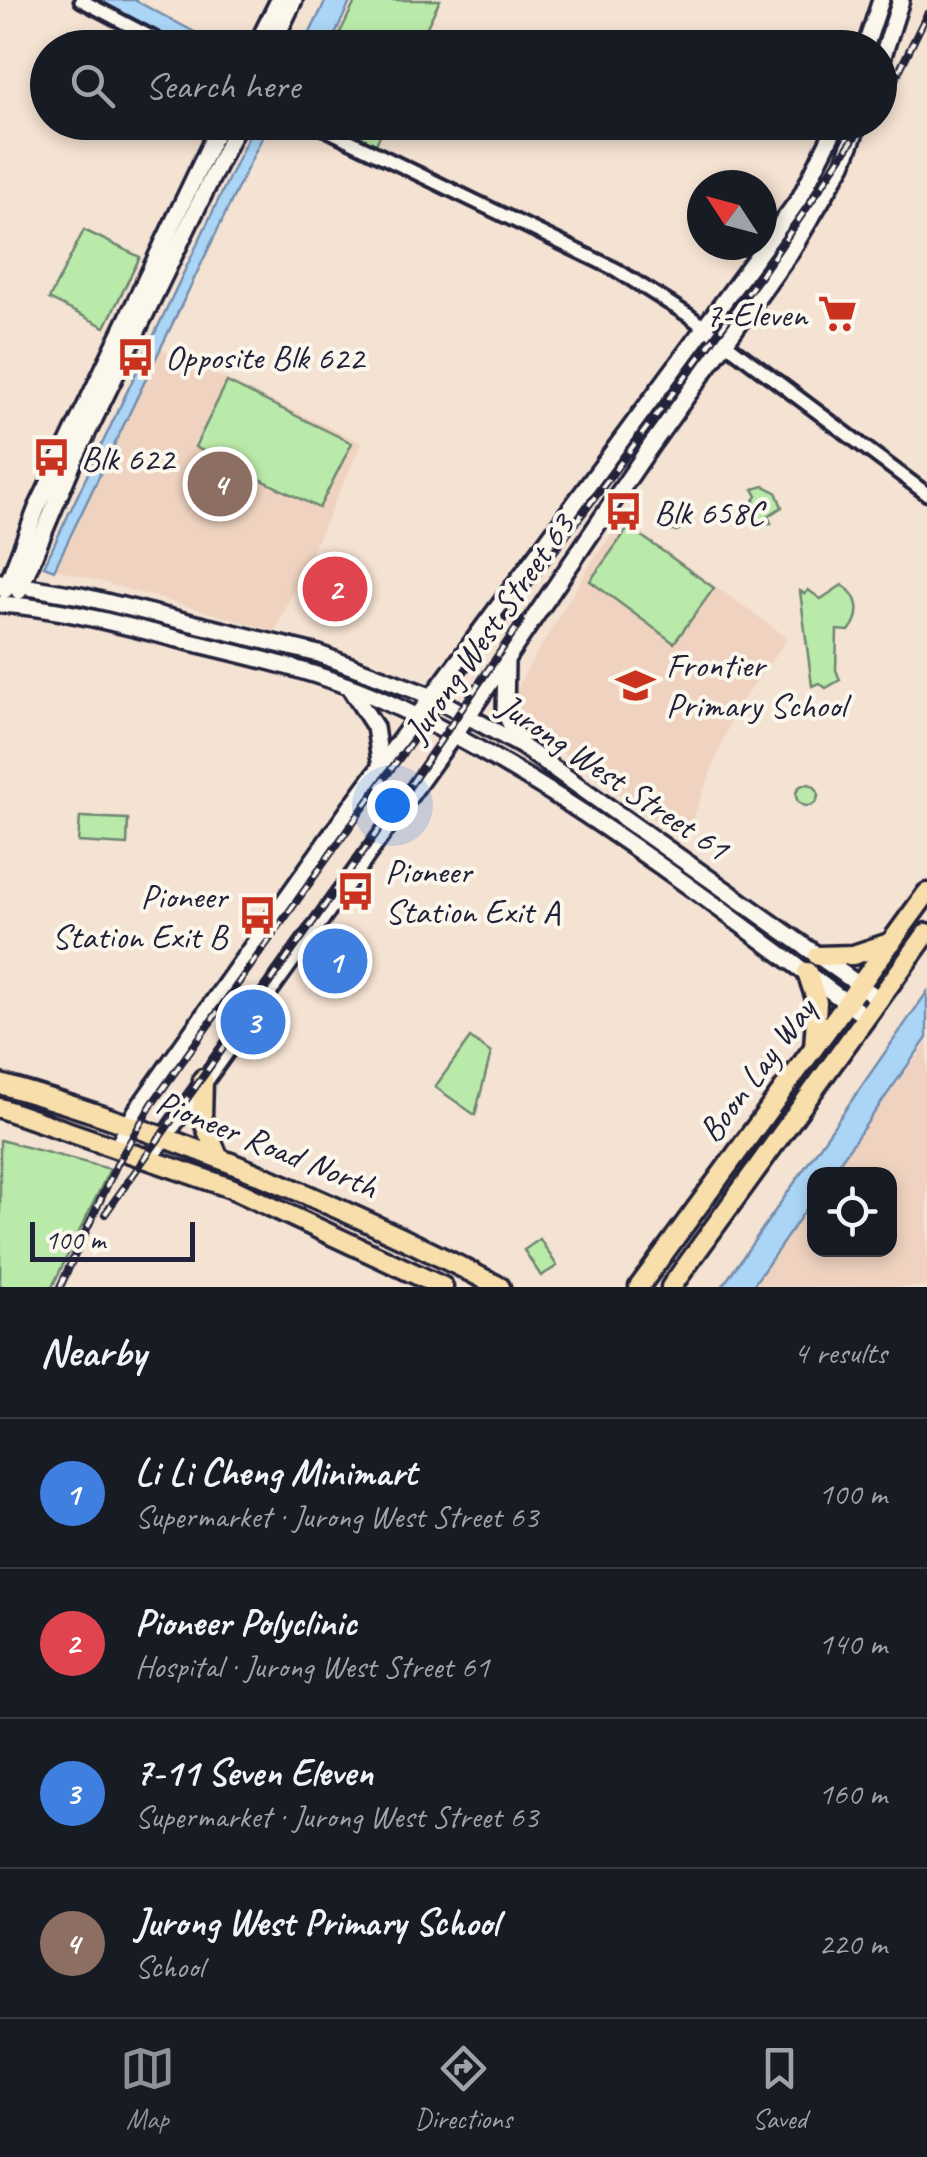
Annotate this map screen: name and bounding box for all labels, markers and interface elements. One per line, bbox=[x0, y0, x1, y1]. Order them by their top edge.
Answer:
search box bbox=[30, 30, 897, 140]
icon: search bbox=[65, 58, 120, 113]
text: Search here bbox=[145, 62, 300, 109]
north arrow bbox=[687, 170, 777, 260]
place label: 7-Eleven bbox=[705, 292, 809, 337]
supermarket icon: 7-Eleven bbox=[816, 293, 858, 335]
place label: Opposite Blk 622 bbox=[165, 335, 367, 380]
bus stop icon: Opposite Blk 622 bbox=[114, 336, 156, 378]
place label: Blk 622 bbox=[81, 436, 177, 481]
bus stop icon: Blk 622 bbox=[30, 437, 72, 479]
pin: 4 bbox=[188, 446, 252, 522]
place label: Blk 658C bbox=[654, 490, 767, 535]
bus stop icon: Blk 658C bbox=[603, 491, 645, 533]
street label: Jurong West Street 63 bbox=[392, 503, 586, 753]
pin: 2 bbox=[302, 552, 368, 626]
place label: Frontier Primary School bbox=[666, 643, 852, 728]
school or university icon: Frontier Primary School bbox=[615, 664, 657, 706]
street label: Jurong West Street 61 bbox=[488, 682, 740, 872]
your location bbox=[367, 780, 418, 831]
place label: Pioneer Station Exit A bbox=[385, 849, 561, 934]
bus stop icon: Pioneer Station Exit A bbox=[334, 870, 376, 912]
place label: Pioneer Station Exit B bbox=[52, 874, 230, 959]
bus stop icon: Pioneer Station Exit B bbox=[236, 895, 278, 937]
pin: 1 bbox=[302, 924, 368, 998]
pin: 3 bbox=[220, 984, 286, 1060]
street label: Boon Lay Way bbox=[688, 986, 828, 1151]
street label: Pioneer Road North bbox=[150, 1079, 385, 1209]
map controls bbox=[807, 1167, 897, 1257]
button: locate bbox=[807, 1167, 897, 1257]
scale bar bbox=[30, 1217, 195, 1262]
text: 100 m bbox=[45, 1222, 105, 1257]
text: Nearby bbox=[40, 1326, 146, 1379]
text: 4 results bbox=[793, 1332, 887, 1373]
text: Li Li Cheng Minimart bbox=[135, 1449, 417, 1496]
text: 1 bbox=[65, 1473, 80, 1514]
text: 100 m bbox=[818, 1473, 887, 1514]
text: Supermarket · Jurong West Street 63 bbox=[135, 1496, 538, 1537]
text: Pioneer Polyclinic bbox=[135, 1599, 357, 1646]
text: 2 bbox=[65, 1623, 80, 1664]
text: 140 m bbox=[818, 1623, 887, 1664]
text: Hospital · Jurong West Street 61 bbox=[135, 1646, 490, 1687]
text: 7-11 Seven Eleven bbox=[135, 1749, 373, 1796]
text: 3 bbox=[65, 1773, 80, 1814]
text: 160 m bbox=[818, 1773, 887, 1814]
text: Supermarket · Jurong West Street 63 bbox=[135, 1796, 538, 1837]
text: Jurong West Primary School bbox=[135, 1899, 499, 1946]
text: 4 bbox=[65, 1923, 80, 1964]
text: 220 m bbox=[818, 1923, 887, 1964]
text: School bbox=[135, 1946, 204, 1987]
tab: Map bbox=[120, 2041, 175, 2136]
tab: Directions bbox=[415, 2041, 512, 2136]
tab: Saved bbox=[752, 2041, 807, 2136]

